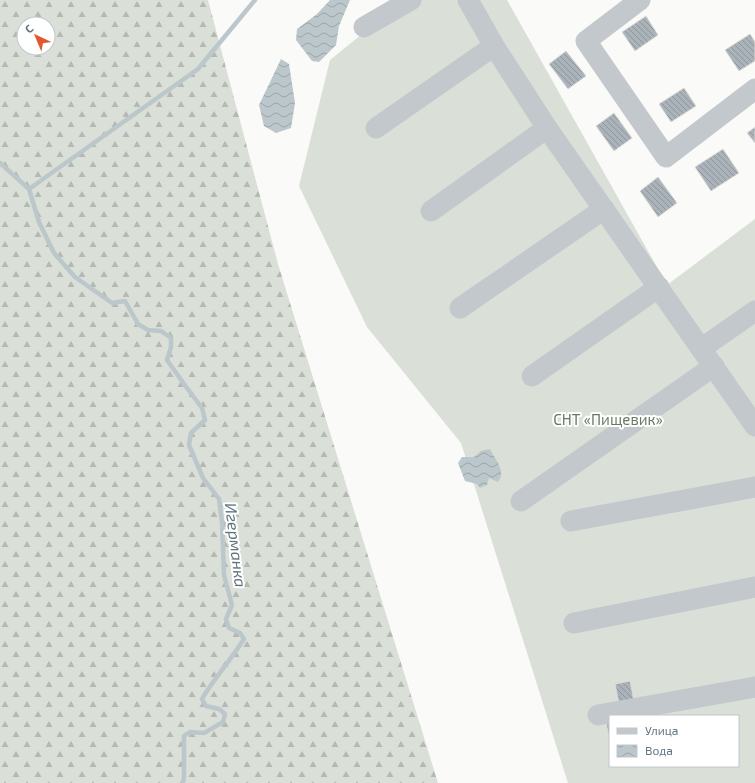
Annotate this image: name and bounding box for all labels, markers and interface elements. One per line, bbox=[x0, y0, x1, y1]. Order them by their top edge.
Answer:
north arrow bbox=[16, 16, 56, 56]
text: С bbox=[22, 21, 36, 35]
park label: СНТ «Пищевик» bbox=[553, 410, 663, 428]
water label: Игерманка bbox=[222, 501, 251, 588]
legend bbox=[609, 715, 739, 767]
text: Улица bbox=[645, 723, 678, 737]
text: Вода bbox=[645, 743, 673, 757]

